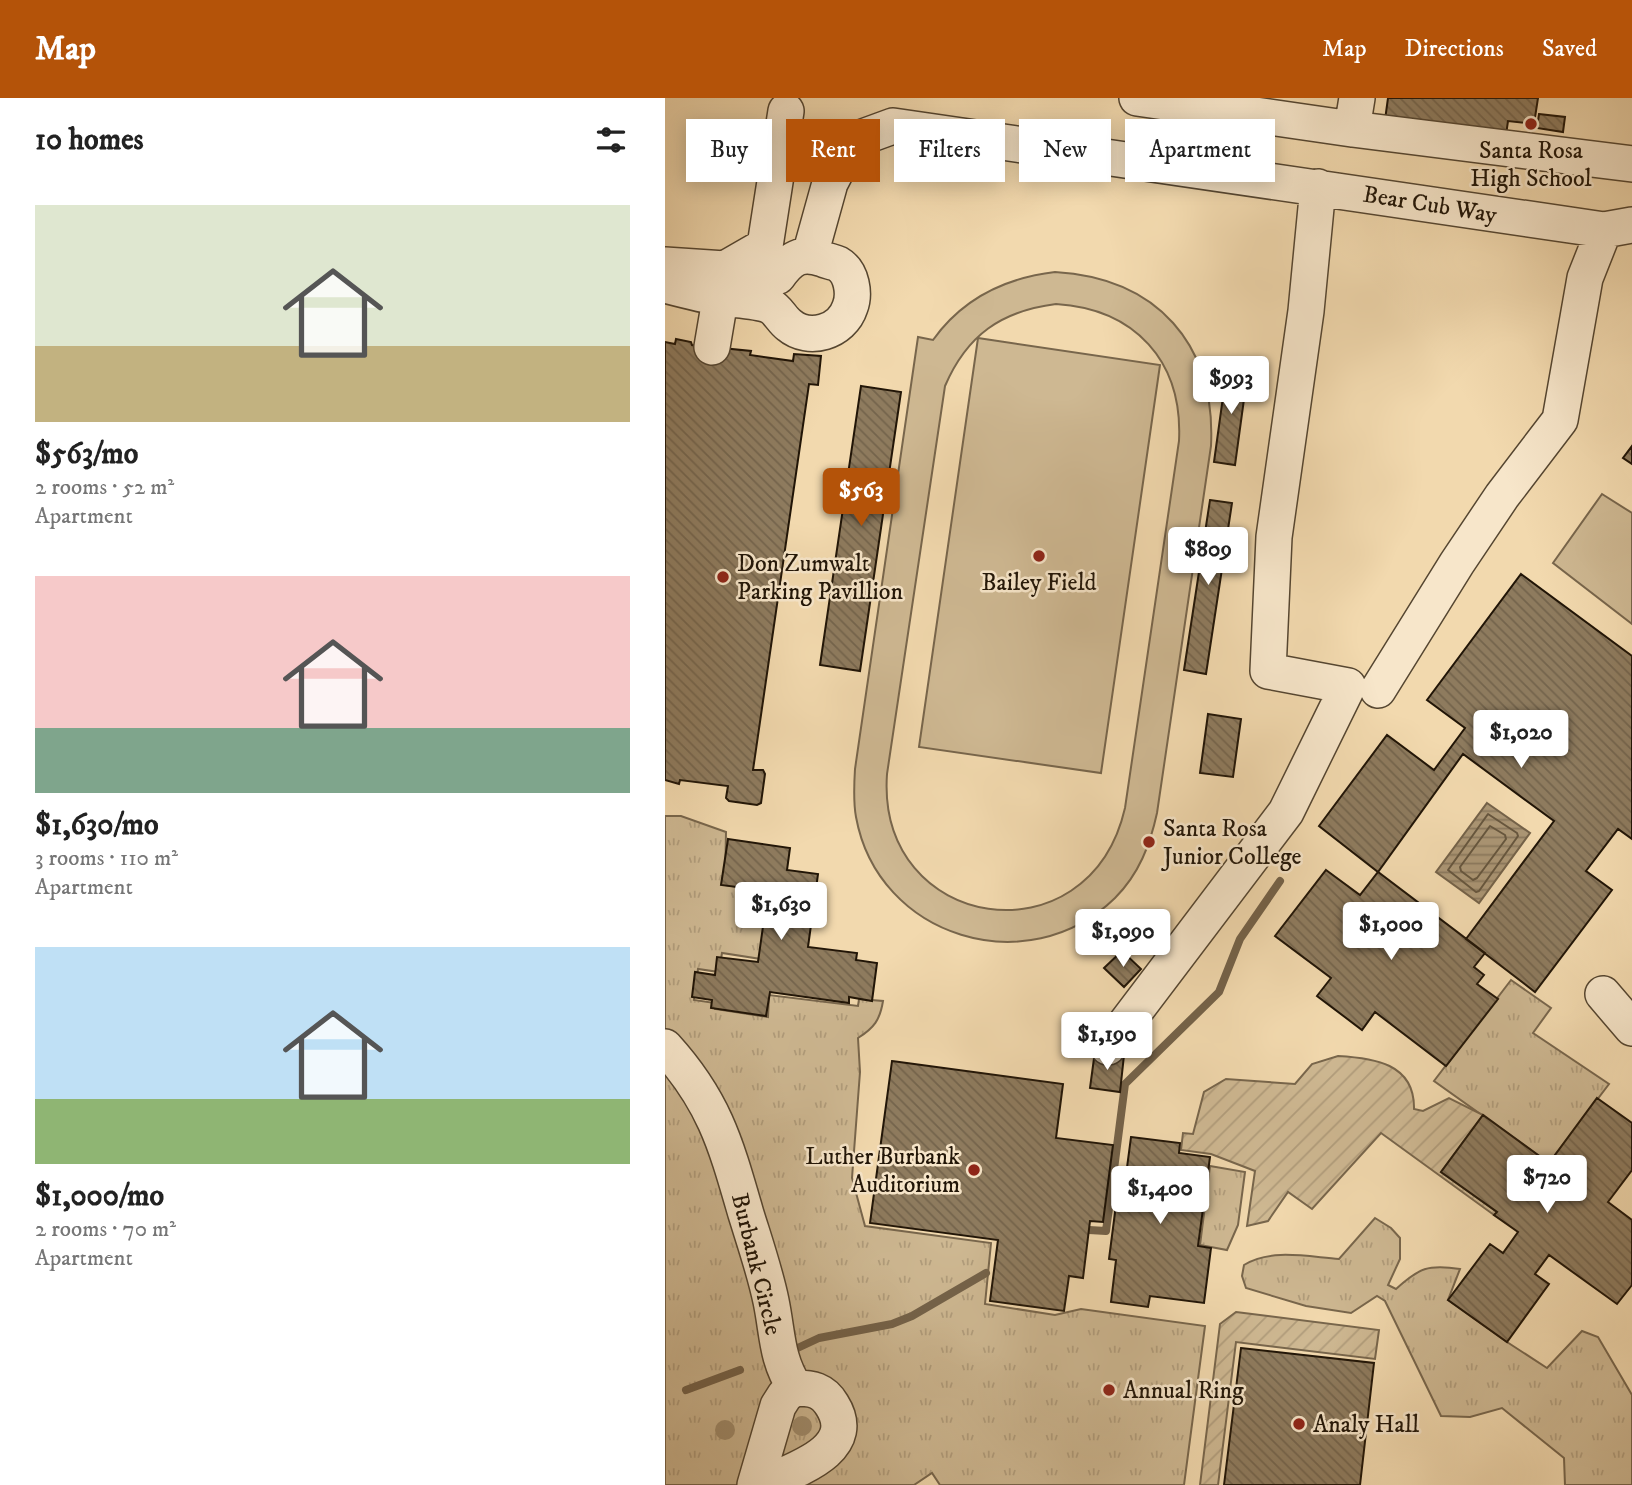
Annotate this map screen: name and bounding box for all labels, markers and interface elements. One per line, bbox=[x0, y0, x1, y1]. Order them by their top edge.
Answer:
text: Map bbox=[35, 29, 96, 70]
text: Map bbox=[1322, 34, 1367, 64]
text: Directions bbox=[1405, 34, 1504, 64]
text: Saved bbox=[1542, 34, 1597, 64]
marker: Santa Rosa High School bbox=[1523, 116, 1539, 132]
chip: Buy bbox=[686, 119, 772, 182]
chip: Rent bbox=[786, 119, 880, 182]
chip: Filters bbox=[894, 119, 1005, 182]
chip: New bbox=[1019, 119, 1111, 182]
chip: Apartment bbox=[1125, 119, 1275, 182]
icon: filters bbox=[592, 121, 630, 159]
text: 10 homes bbox=[35, 122, 144, 159]
place label: Santa Rosa High School bbox=[1470, 136, 1593, 194]
street label: Bear Cub Way bbox=[1361, 180, 1500, 230]
icon: home bbox=[270, 250, 396, 376]
pin: $993 bbox=[1190, 356, 1272, 416]
text: $993 bbox=[1209, 364, 1253, 393]
text: $563/mo bbox=[35, 436, 138, 473]
pin: $563 bbox=[820, 468, 902, 528]
text: 2 rooms · 52 m² bbox=[35, 473, 174, 502]
text: $563 bbox=[839, 476, 883, 505]
text: Apartment bbox=[35, 502, 133, 531]
pin: $809 bbox=[1167, 528, 1249, 587]
text: $809 bbox=[1184, 535, 1232, 564]
marker: Bailey Field bbox=[1031, 548, 1047, 564]
place label: Don Zumwalt Parking Pavillion bbox=[737, 549, 903, 607]
place label: Bailey Field bbox=[981, 568, 1097, 598]
marker: Don Zumwalt Parking Pavillion bbox=[715, 569, 731, 585]
icon: home bbox=[270, 621, 396, 747]
pin: $1,020 bbox=[1464, 710, 1578, 770]
text: $1,020 bbox=[1489, 718, 1553, 747]
text: $1,630/mo bbox=[35, 807, 159, 844]
place label: Santa Rosa Junior College bbox=[1161, 814, 1302, 872]
marker: Santa Rosa Junior College bbox=[1141, 834, 1157, 850]
text: 3 rooms · 110 m² bbox=[35, 844, 178, 873]
text: Apartment bbox=[35, 873, 133, 902]
pin: $1,630 bbox=[724, 882, 838, 942]
text: $1,630 bbox=[751, 890, 811, 919]
pin: $1,000 bbox=[1334, 902, 1448, 962]
pin: $1,090 bbox=[1066, 910, 1180, 969]
text: $1,000 bbox=[1359, 910, 1423, 939]
text: $1,090 bbox=[1091, 917, 1155, 946]
icon: home bbox=[270, 992, 396, 1118]
pin: $1,190 bbox=[1050, 1012, 1164, 1072]
text: $1,190 bbox=[1077, 1020, 1137, 1049]
place label: Luther Burbank Auditorium bbox=[805, 1142, 960, 1200]
pin: $720 bbox=[1506, 1156, 1588, 1215]
marker: Luther Burbank Auditorium bbox=[966, 1162, 982, 1178]
text: $720 bbox=[1523, 1163, 1571, 1192]
pin: $1,400 bbox=[1103, 1166, 1217, 1226]
text: $1,400 bbox=[1127, 1174, 1193, 1203]
text: $1,000/mo bbox=[35, 1178, 164, 1215]
street label: Burbank Circle bbox=[724, 1190, 788, 1338]
text: 2 rooms · 70 m² bbox=[35, 1215, 176, 1244]
text: Apartment bbox=[35, 1244, 133, 1273]
place label: Annual Ring bbox=[1123, 1376, 1244, 1406]
marker: Annual Ring bbox=[1101, 1382, 1117, 1398]
place label: Analy Hall bbox=[1313, 1410, 1420, 1440]
marker: Analy Hall bbox=[1291, 1416, 1307, 1432]

